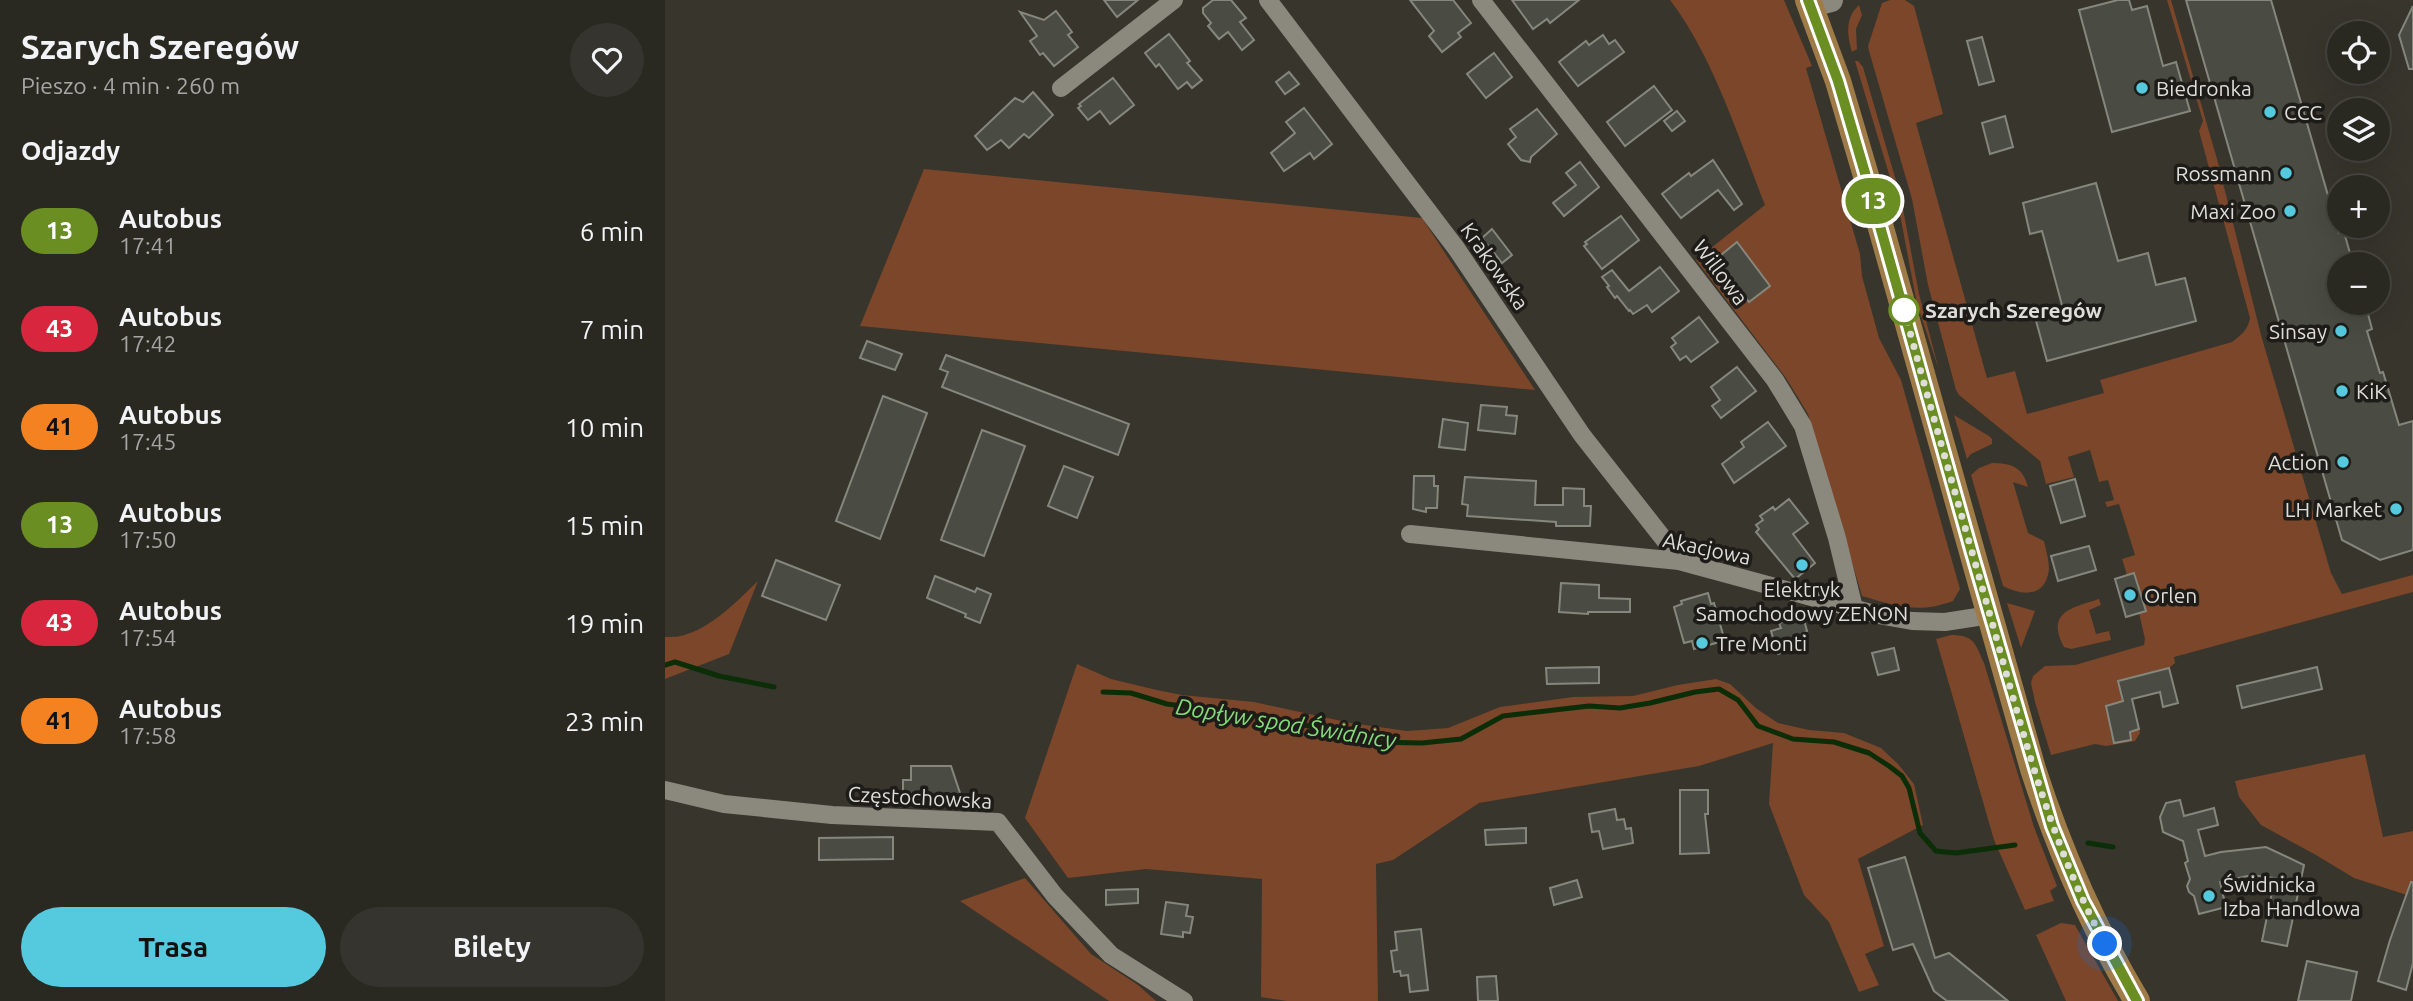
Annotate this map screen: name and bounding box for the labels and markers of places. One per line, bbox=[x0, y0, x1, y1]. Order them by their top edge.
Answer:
place label: Biedronka bbox=[2156, 76, 2252, 100]
marker: Biedronka bbox=[2134, 80, 2150, 96]
place label: CCC bbox=[2284, 100, 2322, 124]
marker: CCC bbox=[2262, 104, 2278, 120]
place label: Rossmann bbox=[2176, 161, 2272, 185]
marker: Rossmann bbox=[2278, 165, 2294, 181]
place label: Maxi Zoo bbox=[2190, 199, 2276, 223]
marker: Maxi Zoo bbox=[2282, 203, 2298, 219]
marker: Szarych Szeregów bbox=[1889, 295, 1919, 325]
place label: Szarych Szeregów bbox=[1925, 298, 2103, 322]
place label: Sinsay bbox=[2269, 319, 2327, 343]
marker: Sinsay bbox=[2333, 323, 2349, 339]
place label: KiK bbox=[2356, 379, 2387, 403]
marker: KiK bbox=[2334, 383, 2350, 399]
place label: Action bbox=[2268, 450, 2329, 474]
marker: Action bbox=[2335, 454, 2351, 470]
place label: LH Market bbox=[2285, 497, 2382, 521]
marker: LH Market bbox=[2388, 501, 2404, 517]
marker: Elektryk Samochodowy ZENON bbox=[1794, 557, 1810, 573]
place label: Elektryk Samochodowy ZENON bbox=[1696, 577, 1908, 625]
place label: Orlen bbox=[2144, 583, 2197, 607]
marker: Orlen bbox=[2122, 587, 2138, 603]
place label: Tre Monti bbox=[1716, 631, 1807, 655]
marker: Tre Monti bbox=[1694, 635, 1710, 651]
place label: Świdnicka Izba Handlowa bbox=[2223, 872, 2360, 920]
marker: Świdnicka Izba Handlowa bbox=[2201, 888, 2217, 904]

